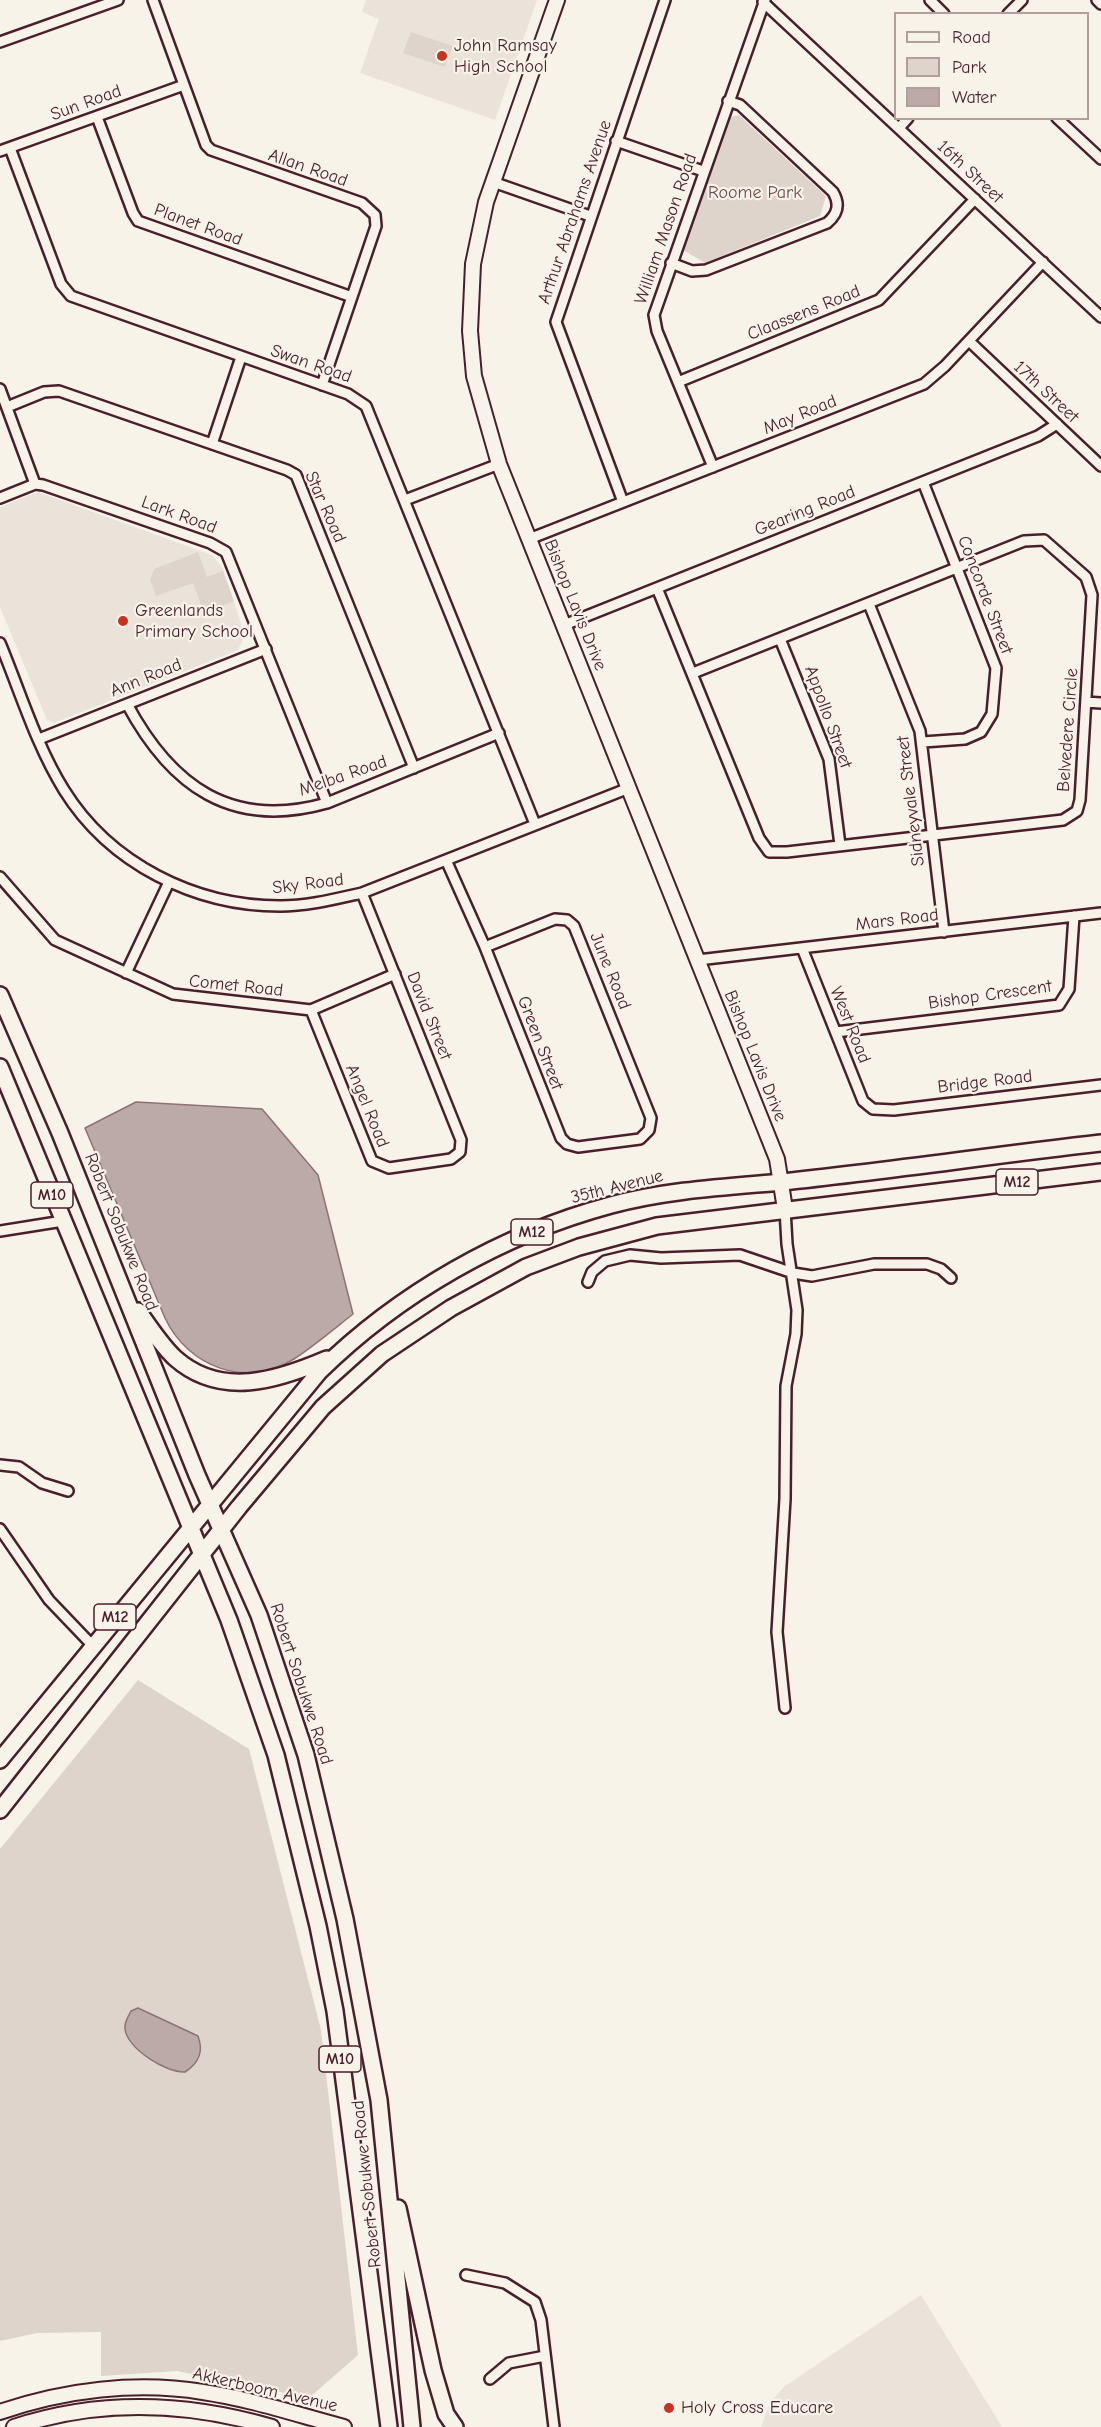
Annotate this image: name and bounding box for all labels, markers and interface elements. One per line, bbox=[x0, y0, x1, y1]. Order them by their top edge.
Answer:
legend bbox=[894, 12, 1089, 120]
text: Road bbox=[952, 27, 991, 48]
place label: John Ramsay High School bbox=[454, 35, 557, 78]
marker: John Ramsay High School bbox=[435, 49, 449, 63]
text: Park bbox=[952, 57, 986, 78]
street label: Sun Road bbox=[48, 80, 124, 126]
text: Water bbox=[952, 87, 996, 108]
street label: Arthur Abrahams Avenue bbox=[533, 117, 617, 307]
street label: 16th Street bbox=[932, 136, 1008, 208]
street label: Allan Road bbox=[266, 144, 350, 192]
street label: William Mason Road bbox=[630, 151, 702, 307]
park label: Roome Park bbox=[708, 182, 802, 204]
street label: Planet Road bbox=[151, 199, 245, 251]
street label: Claassens Road bbox=[744, 281, 864, 345]
street label: Swan Road bbox=[268, 340, 354, 388]
street label: 17th Street bbox=[1009, 356, 1083, 428]
street label: May Road bbox=[760, 391, 840, 439]
street label: Star Road bbox=[300, 468, 350, 546]
street label: Gearing Road bbox=[751, 481, 859, 541]
street label: Lark Road bbox=[138, 491, 220, 539]
street label: Concorde Street bbox=[953, 533, 1017, 657]
street label: Bishop Lavis Drive bbox=[539, 536, 611, 674]
place label: Greenlands Primary School bbox=[135, 600, 253, 642]
marker: Greenlands Primary School bbox=[116, 614, 130, 628]
street label: Ann Road bbox=[107, 654, 185, 702]
street label: Appollo Street bbox=[799, 663, 857, 771]
street label: Belvedere Circle bbox=[1053, 667, 1083, 793]
street label: Sidneyvale Street bbox=[892, 735, 930, 867]
street label: Melba Road bbox=[296, 751, 390, 801]
street label: Sky Road bbox=[271, 869, 345, 899]
street label: Mars Road bbox=[854, 904, 940, 936]
street label: June Road bbox=[585, 929, 635, 1013]
street label: David Street bbox=[402, 969, 456, 1063]
street label: Comet Road bbox=[188, 970, 284, 1002]
street label: Bishop Crescent bbox=[927, 976, 1053, 1014]
street label: West Road bbox=[825, 983, 875, 1067]
street label: Bishop Lavis Drive bbox=[719, 987, 791, 1125]
street label: Green Street bbox=[512, 993, 568, 1093]
street label: Angel Road bbox=[341, 1061, 393, 1151]
street label: Bridge Road bbox=[936, 1065, 1034, 1099]
street label: Robert Sobukwe Road bbox=[79, 1150, 163, 1314]
street label: 35th Avenue bbox=[569, 1165, 665, 1209]
road number: M12 bbox=[996, 1169, 1038, 1195]
road number: M10 bbox=[31, 1182, 73, 1208]
road number: M12 bbox=[511, 1219, 553, 1245]
street label: Robert Sobukwe Road bbox=[265, 1601, 337, 1767]
road number: M12 bbox=[94, 1604, 136, 1630]
road number: M10 bbox=[319, 2046, 361, 2072]
street label: Robert Sobukwe Road bbox=[347, 2099, 387, 2269]
street label: Akkerboom Avenue bbox=[190, 2363, 340, 2417]
place label: Holy Cross Educare bbox=[681, 2397, 833, 2419]
marker: Holy Cross Educare bbox=[662, 2401, 676, 2415]

